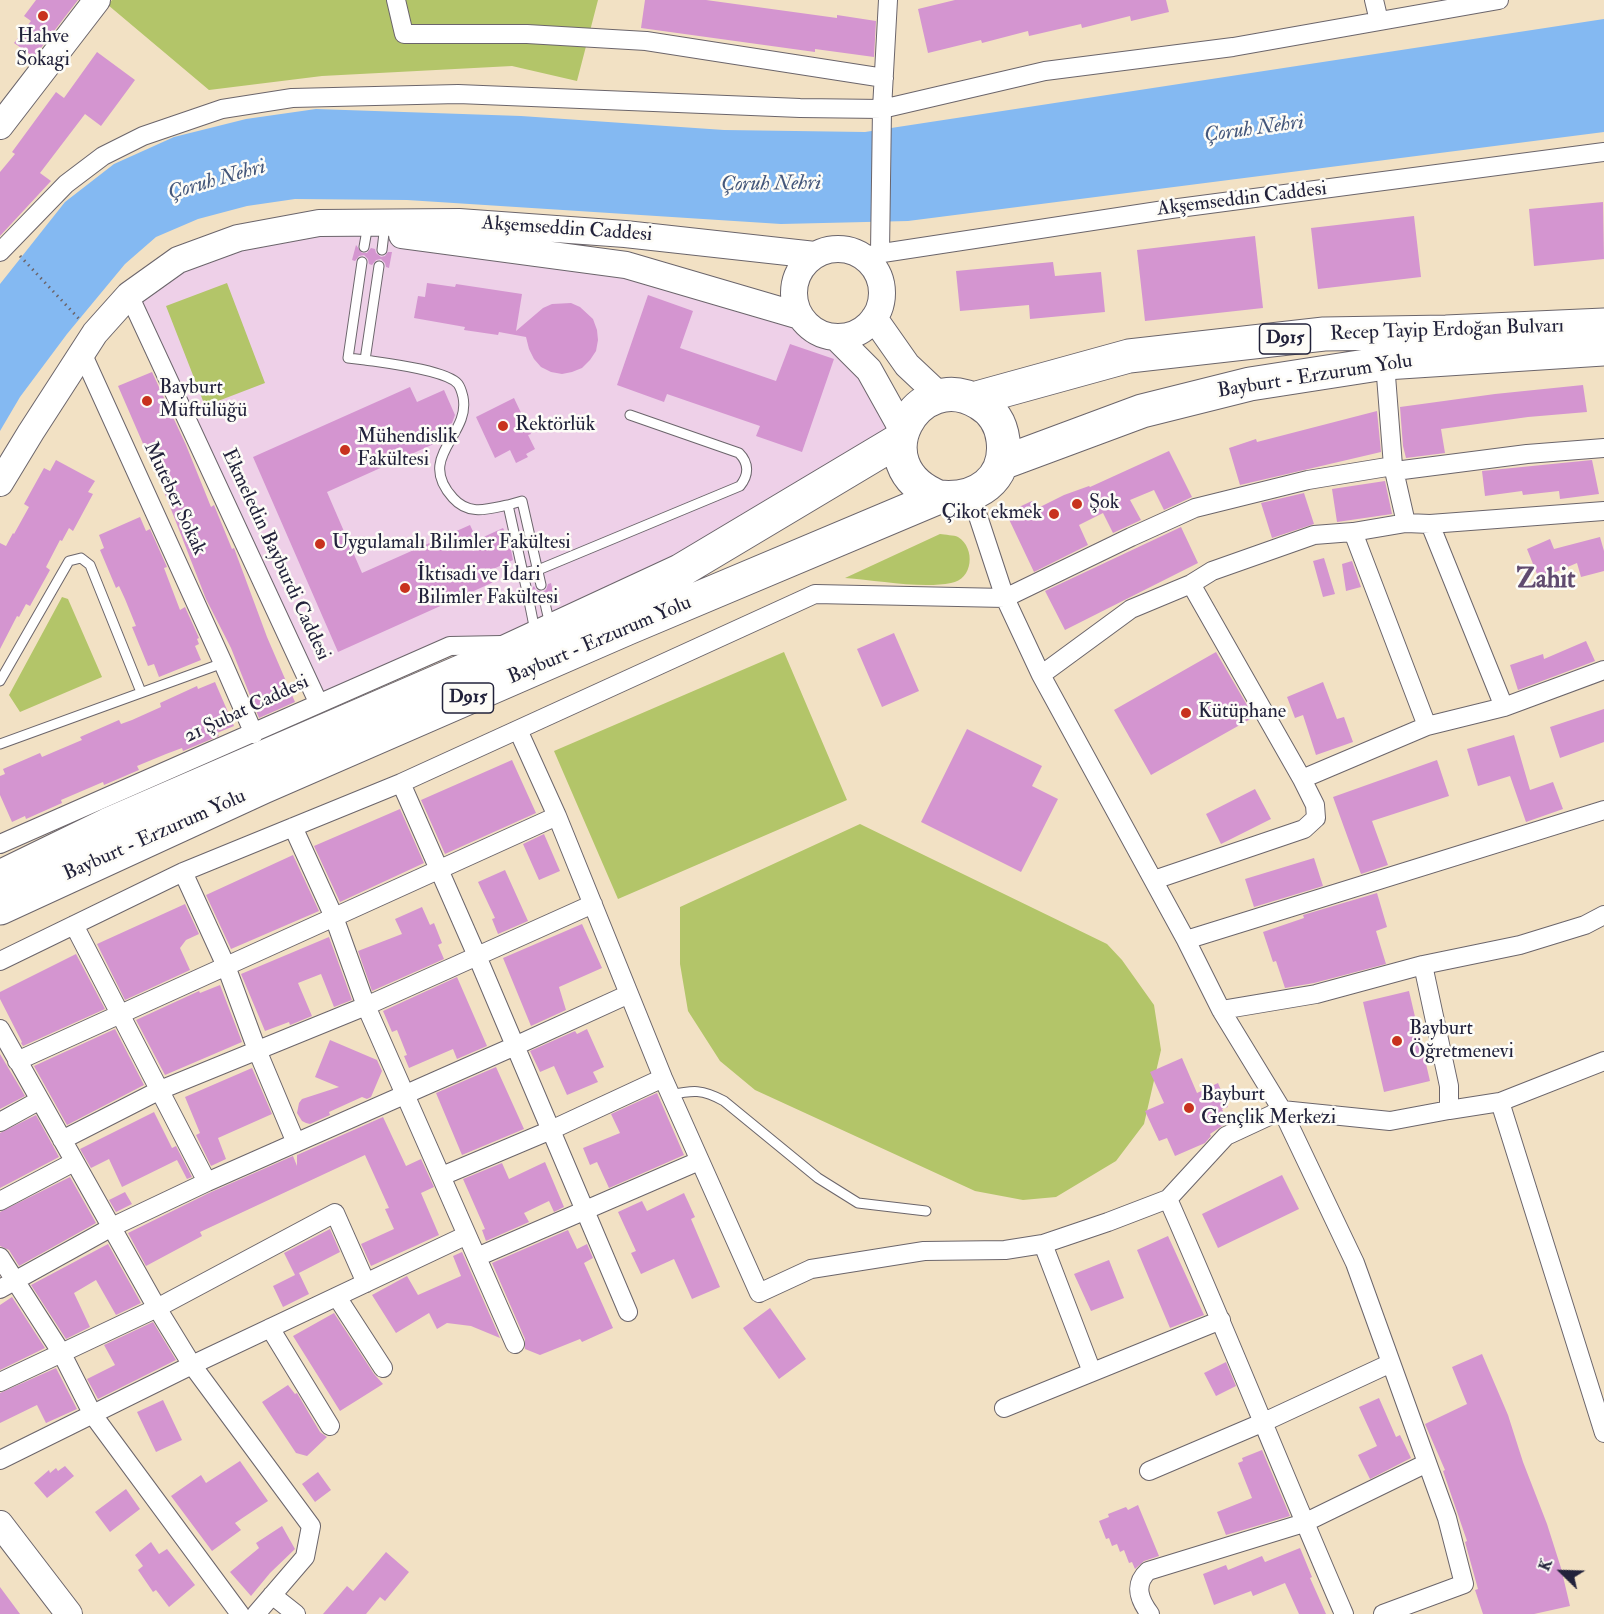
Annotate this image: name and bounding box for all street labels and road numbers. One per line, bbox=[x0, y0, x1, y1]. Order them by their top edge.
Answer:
street label: Akşemseddin Caddesi bbox=[1156, 178, 1328, 222]
street label: Akşemseddin Caddesi bbox=[481, 212, 653, 248]
street label: Recep Tayip Erdoğan Bulvarı bbox=[1330, 315, 1564, 347]
road number: D915 bbox=[1260, 324, 1310, 354]
street label: Bayburt - Erzurum Yolu bbox=[1216, 350, 1414, 404]
street label: Muteber Sokak bbox=[137, 439, 211, 559]
street label: Ekmeledin Bayburdi Caddesi bbox=[215, 445, 335, 665]
street label: Bayburt - Erzurum Yolu bbox=[505, 591, 695, 691]
street label: 21 Şubat Caddesi bbox=[181, 671, 313, 749]
road number: D915 bbox=[442, 683, 494, 713]
street label: Bayburt - Erzurum Yolu bbox=[60, 785, 250, 887]

